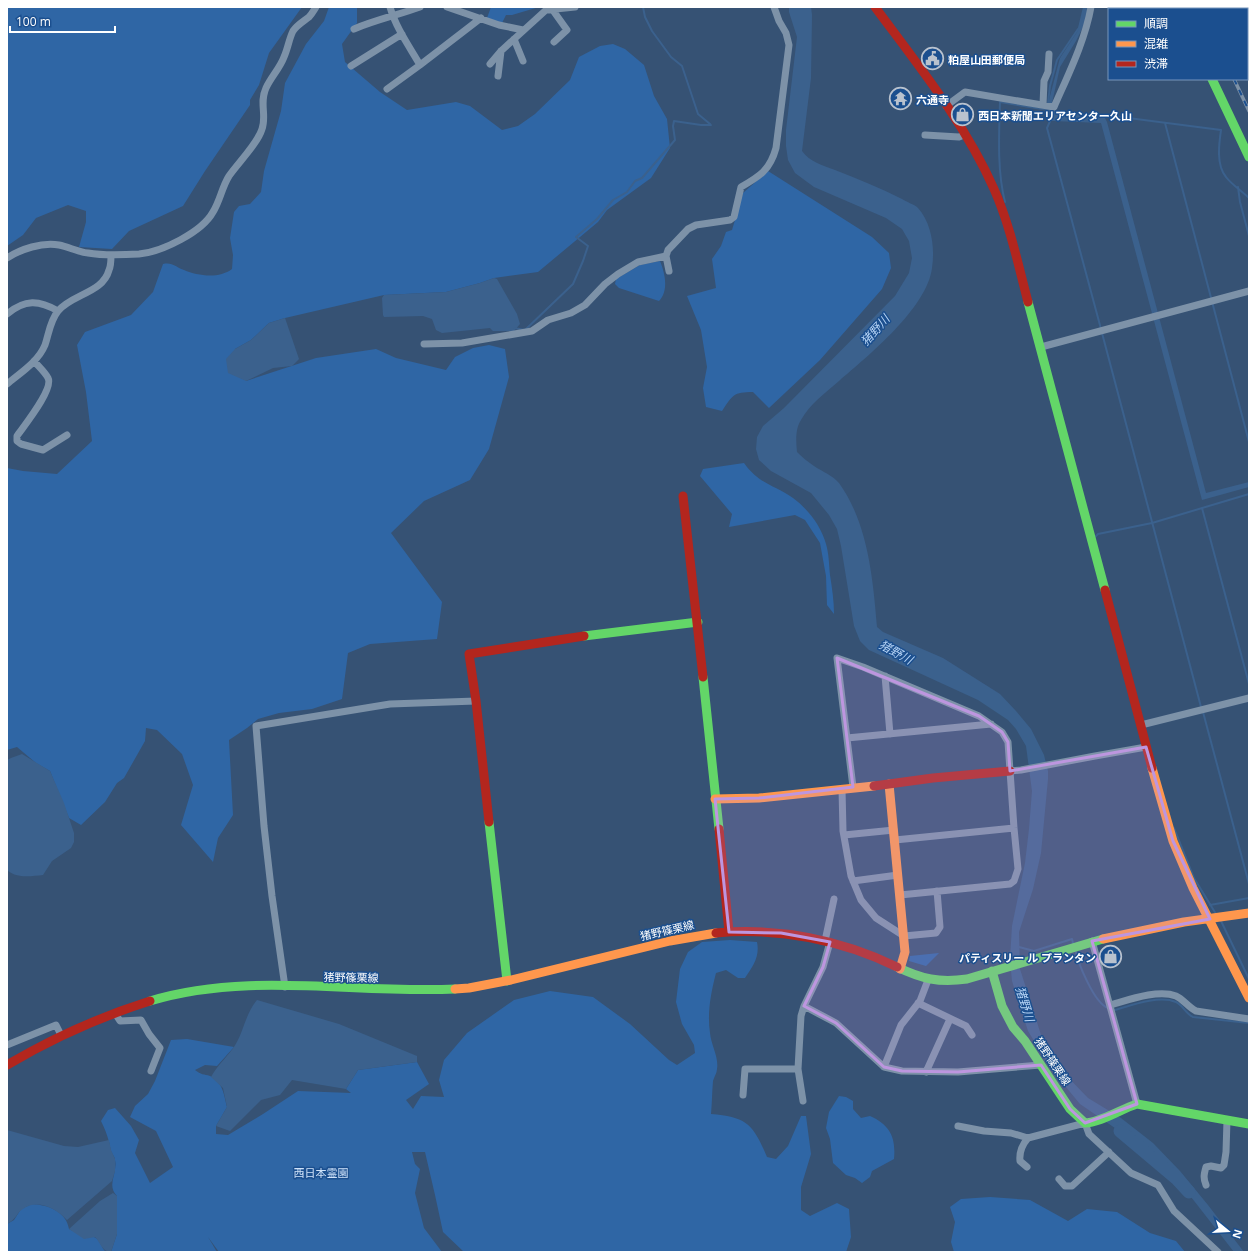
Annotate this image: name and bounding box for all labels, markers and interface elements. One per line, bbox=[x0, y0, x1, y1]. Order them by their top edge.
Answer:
scale bar bbox=[10, 8, 115, 34]
legend bbox=[1108, 8, 1248, 80]
text: 100 m bbox=[16, 13, 51, 30]
text: 順調 bbox=[1144, 15, 1168, 32]
text: 混雑 bbox=[1144, 35, 1168, 52]
public building icon: 粕屋山田郵便局 bbox=[919, 46, 945, 72]
place label: 粕屋山田郵便局 bbox=[948, 52, 1025, 67]
text: 渋滞 bbox=[1144, 55, 1168, 72]
temple icon: 六通寺 bbox=[887, 86, 913, 112]
place label: 六通寺 bbox=[916, 92, 949, 107]
shop icon: 西日本新聞エリアセンター久山 bbox=[950, 102, 976, 128]
place label: 西日本新聞エリアセンター久山 bbox=[978, 108, 1132, 123]
water label: 猪野川 bbox=[857, 309, 895, 349]
water label: 猪野川 bbox=[876, 636, 918, 669]
street label: 猪野篠栗線 bbox=[639, 917, 695, 943]
shop icon: パティスリー ル プランタン bbox=[1098, 944, 1124, 970]
place label: パティスリー ル プランタン bbox=[959, 950, 1096, 965]
street label: 猪野篠栗線 bbox=[323, 969, 379, 985]
water label: 猪野川 bbox=[1012, 984, 1039, 1026]
street label: 猪野篠栗線 bbox=[1031, 1034, 1075, 1088]
park label: 西日本霊園 bbox=[294, 1165, 349, 1180]
north arrow bbox=[1208, 1211, 1248, 1251]
text: N bbox=[1229, 1228, 1247, 1241]

